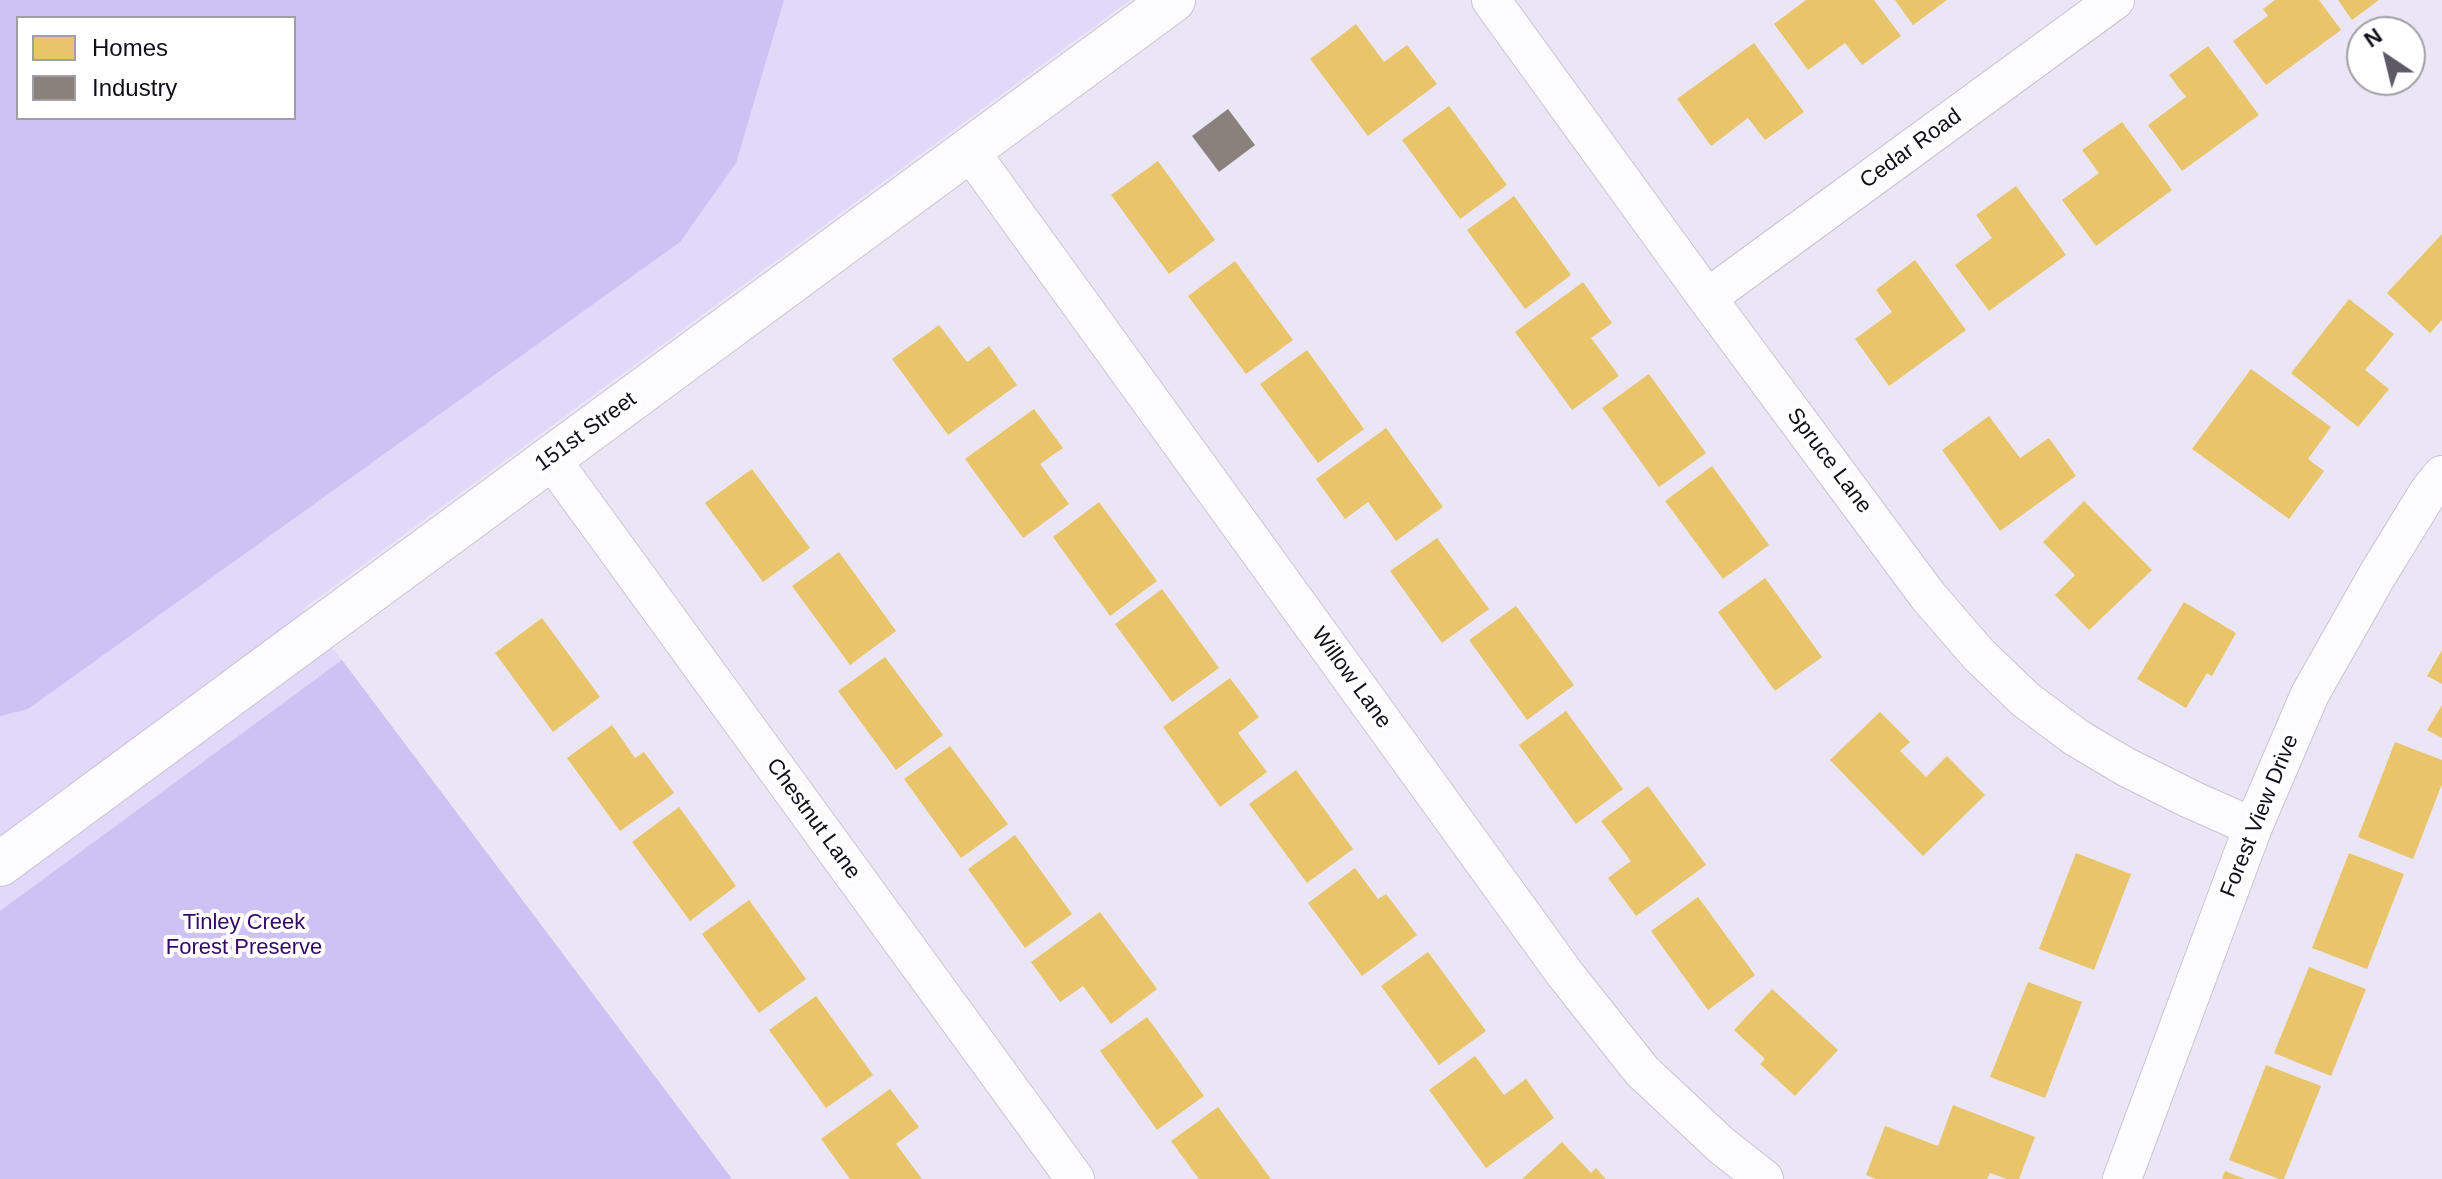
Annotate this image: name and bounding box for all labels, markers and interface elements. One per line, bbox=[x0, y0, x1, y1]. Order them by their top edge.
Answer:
legend bbox=[16, 16, 296, 120]
north arrow bbox=[2346, 16, 2426, 96]
text: N bbox=[2359, 23, 2387, 52]
text: Homes bbox=[92, 34, 168, 61]
text: Industry bbox=[92, 74, 177, 101]
street label: Cedar Road bbox=[1855, 103, 1967, 195]
street label: 151st Street bbox=[530, 386, 642, 478]
street label: Spruce Lane bbox=[1781, 403, 1877, 519]
street label: Willow Lane bbox=[1305, 622, 1397, 734]
street label: Forest View Drive bbox=[2215, 731, 2305, 901]
street label: Chestnut Lane bbox=[760, 753, 866, 885]
park label: Tinley Creek Forest Preserve bbox=[166, 910, 322, 962]

